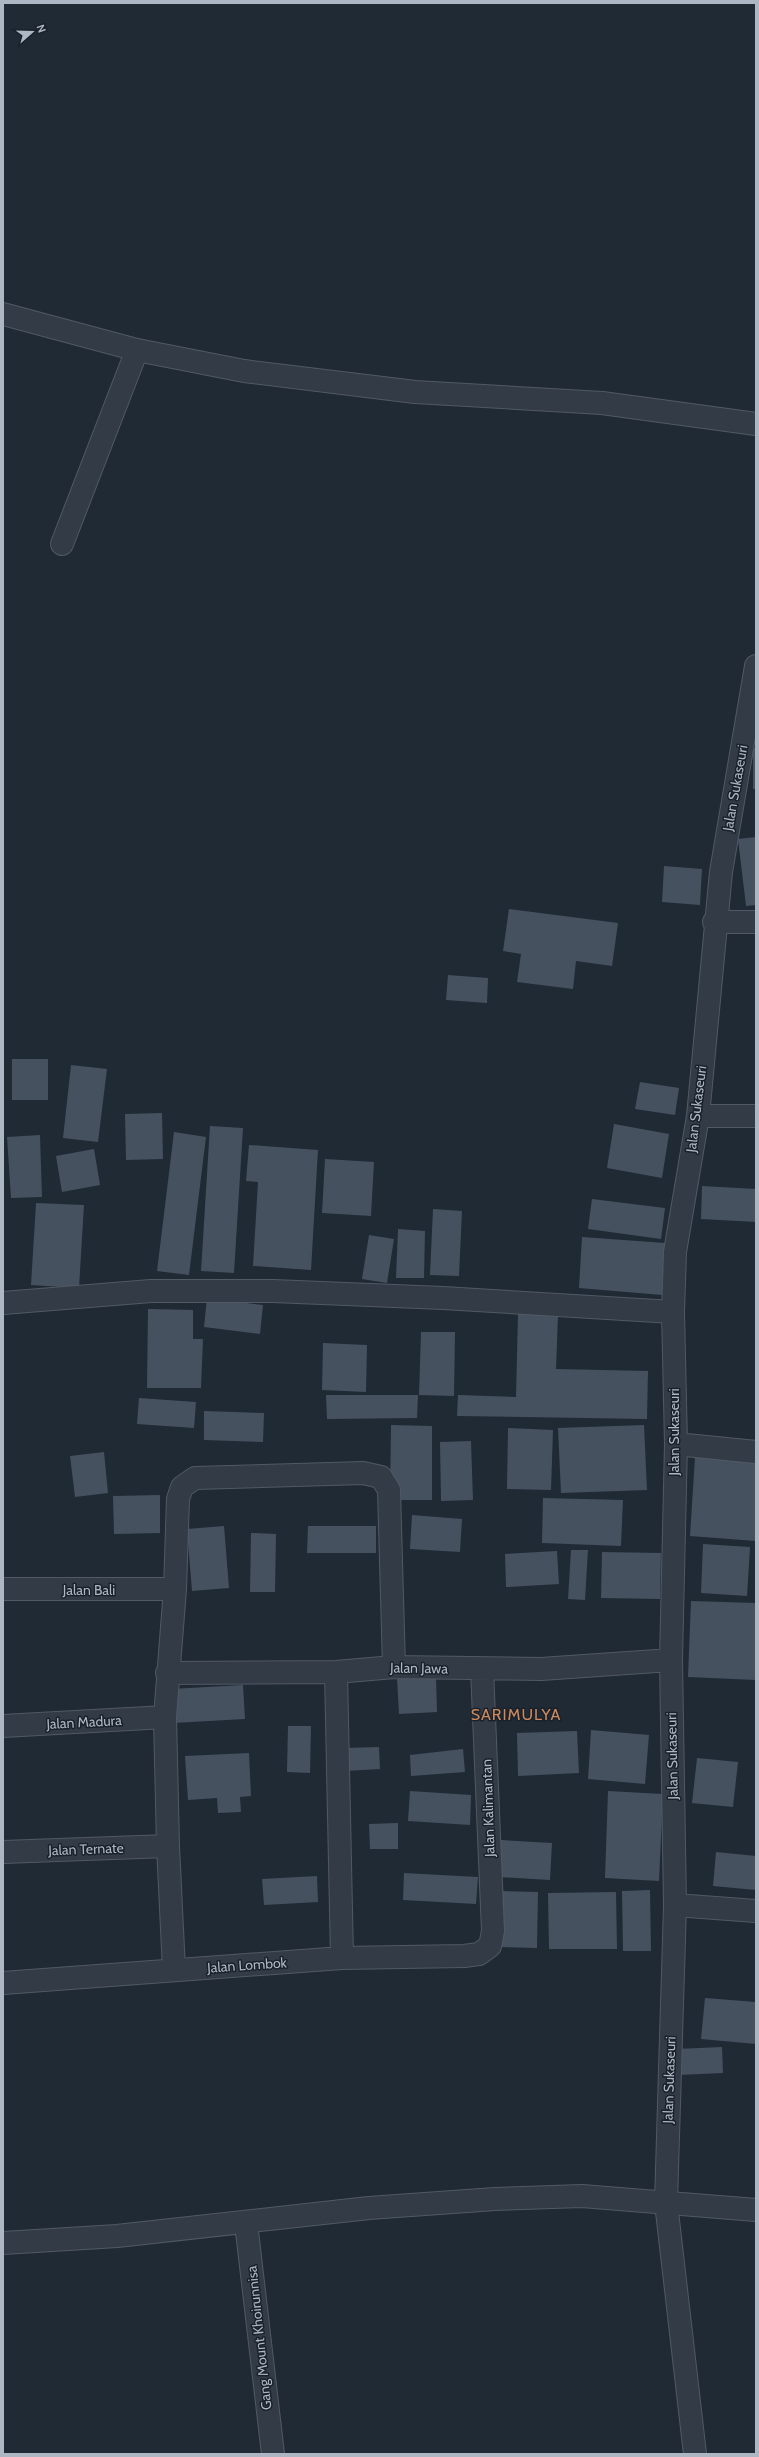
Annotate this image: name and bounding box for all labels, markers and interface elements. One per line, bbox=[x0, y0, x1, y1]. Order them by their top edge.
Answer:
north arrow bbox=[12, 12, 52, 52]
text: N bbox=[33, 23, 49, 35]
street label: Jalan Sukaseuri bbox=[718, 743, 751, 833]
street label: Jalan Sukaseuri bbox=[682, 1065, 710, 1154]
street label: Jalan Sukaseuri bbox=[665, 1388, 683, 1477]
street label: Jalan Bali bbox=[62, 1581, 115, 1599]
street label: Jalan Jawa bbox=[389, 1658, 448, 1678]
district label: SARIMULYA bbox=[471, 1705, 561, 1724]
street label: Jalan Madura bbox=[45, 1711, 122, 1733]
street label: Jalan Sukaseuri bbox=[662, 1712, 682, 1801]
street label: Jalan Kalimantan bbox=[477, 1759, 499, 1858]
street label: Jalan Ternate bbox=[47, 1839, 124, 1859]
street label: Jalan Lombok bbox=[206, 1953, 288, 1977]
street label: Jalan Sukaseuri bbox=[658, 2036, 680, 2125]
street label: Gang Mount Khoirunnisa bbox=[242, 2265, 276, 2411]

